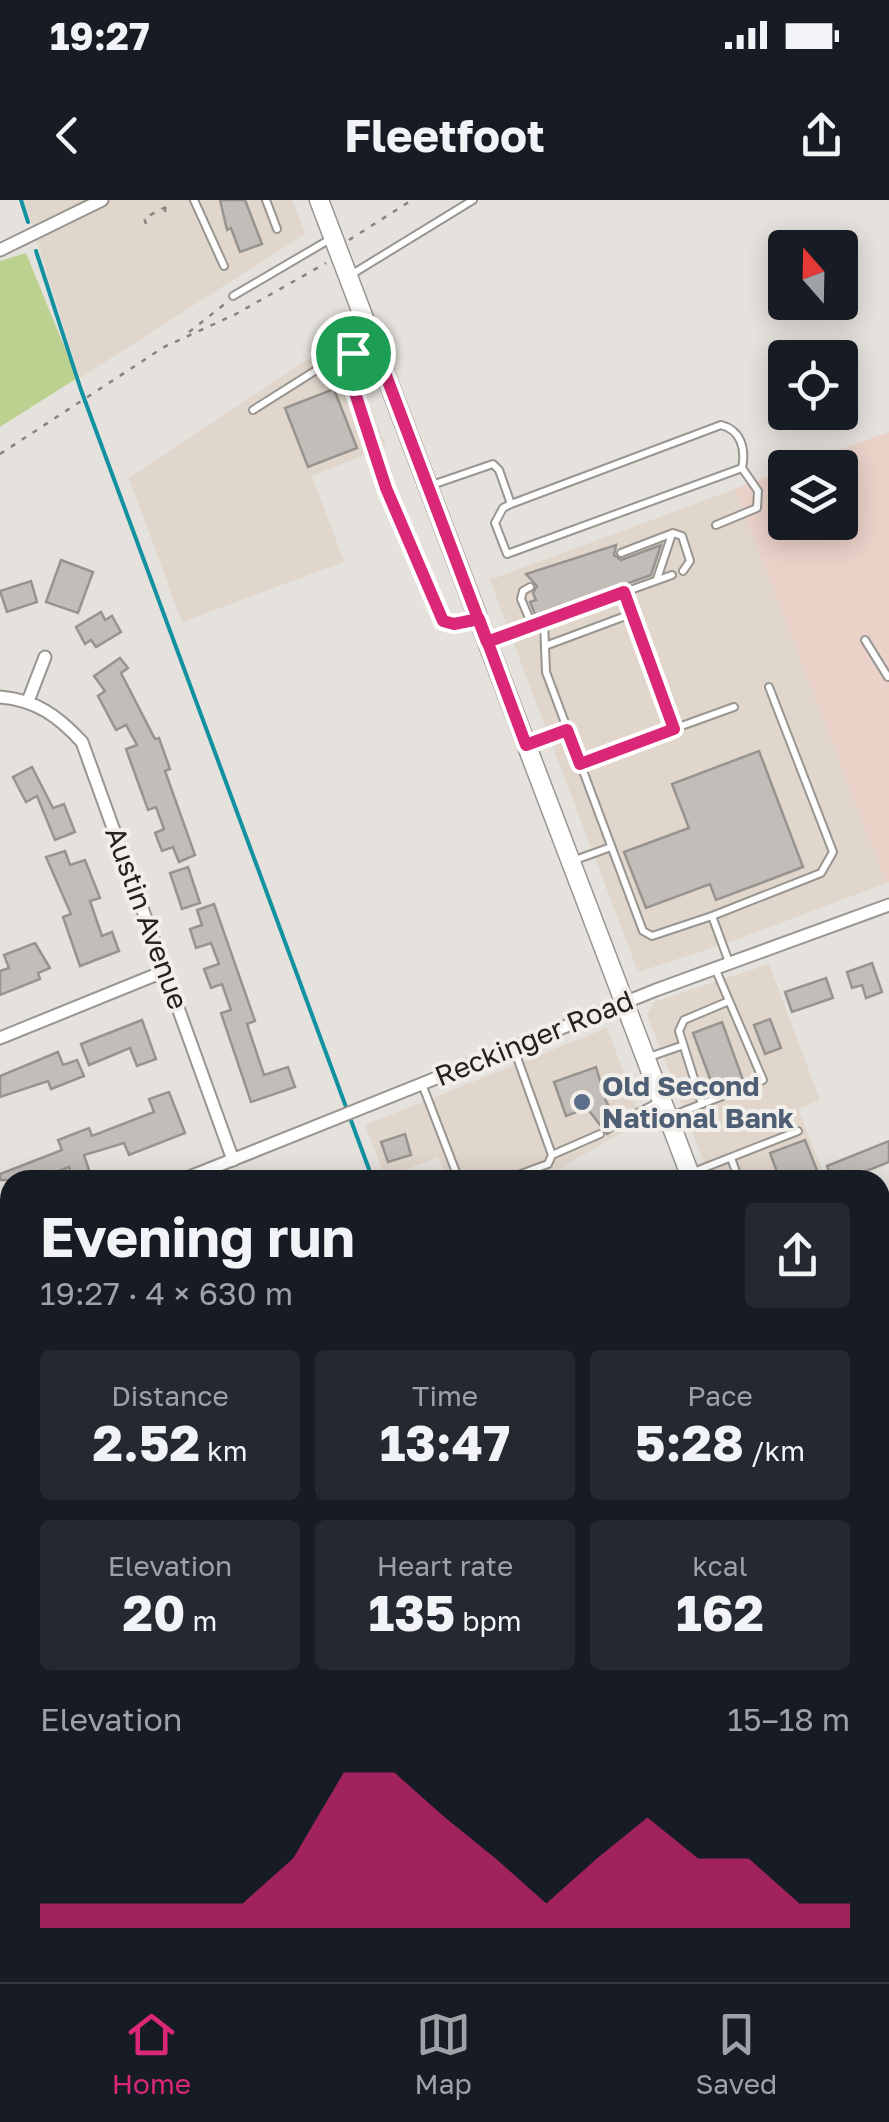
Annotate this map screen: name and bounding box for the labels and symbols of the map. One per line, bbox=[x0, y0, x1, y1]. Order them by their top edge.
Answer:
north arrow bbox=[768, 230, 858, 320]
pin bbox=[311, 311, 396, 396]
street label: Austin Avenue bbox=[99, 822, 196, 1014]
street label: Reckinger Road bbox=[430, 983, 638, 1092]
place label: Old Second National Bank bbox=[602, 1069, 794, 1134]
marker: Old Second National Bank bbox=[571, 1091, 593, 1113]

